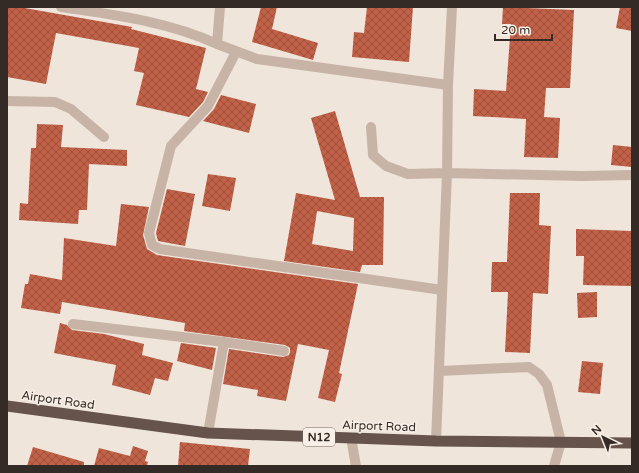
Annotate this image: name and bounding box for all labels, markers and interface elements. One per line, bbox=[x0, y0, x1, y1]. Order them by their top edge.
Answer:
scale bar bbox=[495, 16, 552, 42]
text: 20 m bbox=[501, 23, 530, 37]
street label: Airport Road bbox=[20, 388, 96, 412]
north arrow bbox=[583, 417, 623, 457]
street label: Airport Road bbox=[342, 418, 416, 434]
text: N bbox=[589, 422, 604, 438]
road number: N12 bbox=[303, 428, 335, 446]

